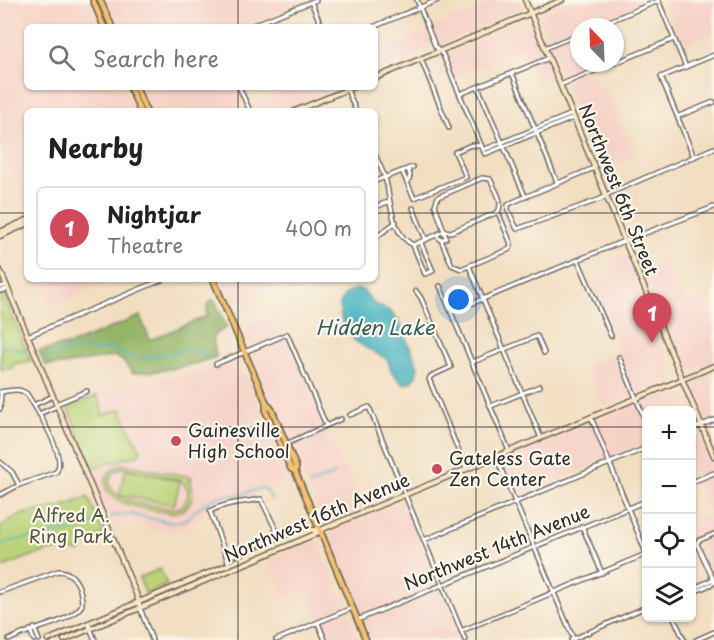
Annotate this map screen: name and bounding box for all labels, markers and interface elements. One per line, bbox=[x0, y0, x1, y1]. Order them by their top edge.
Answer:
north arrow bbox=[570, 18, 624, 72]
search box bbox=[24, 24, 378, 90]
icon: search bbox=[45, 41, 78, 74]
text: Search here bbox=[93, 41, 219, 74]
street label: Northwest 6th Street bbox=[573, 99, 666, 279]
text: Nearby bbox=[48, 128, 143, 167]
text: Nightjar bbox=[107, 197, 201, 230]
text: 1 bbox=[65, 213, 74, 243]
text: 400 m bbox=[285, 213, 352, 243]
text: Theatre bbox=[107, 230, 183, 260]
your location bbox=[444, 285, 473, 314]
pin: 1 bbox=[632, 294, 672, 343]
water label: Hidden Lake bbox=[316, 312, 436, 342]
map controls bbox=[642, 406, 696, 622]
button: + bbox=[642, 406, 696, 460]
place label: Gainesville High School bbox=[188, 416, 290, 464]
marker: Gainesville High School bbox=[169, 434, 183, 448]
place label: Gateless Gate Zen Center bbox=[449, 444, 571, 492]
button: − bbox=[642, 460, 696, 514]
marker: Gateless Gate Zen Center bbox=[430, 462, 444, 476]
street label: Northwest 16th Avenue bbox=[219, 465, 414, 568]
street label: Northwest 14th Avenue bbox=[399, 497, 594, 596]
park label: Alfred A. Ring Park bbox=[29, 501, 113, 549]
button: locate bbox=[642, 514, 696, 568]
button: layers bbox=[642, 568, 696, 622]

